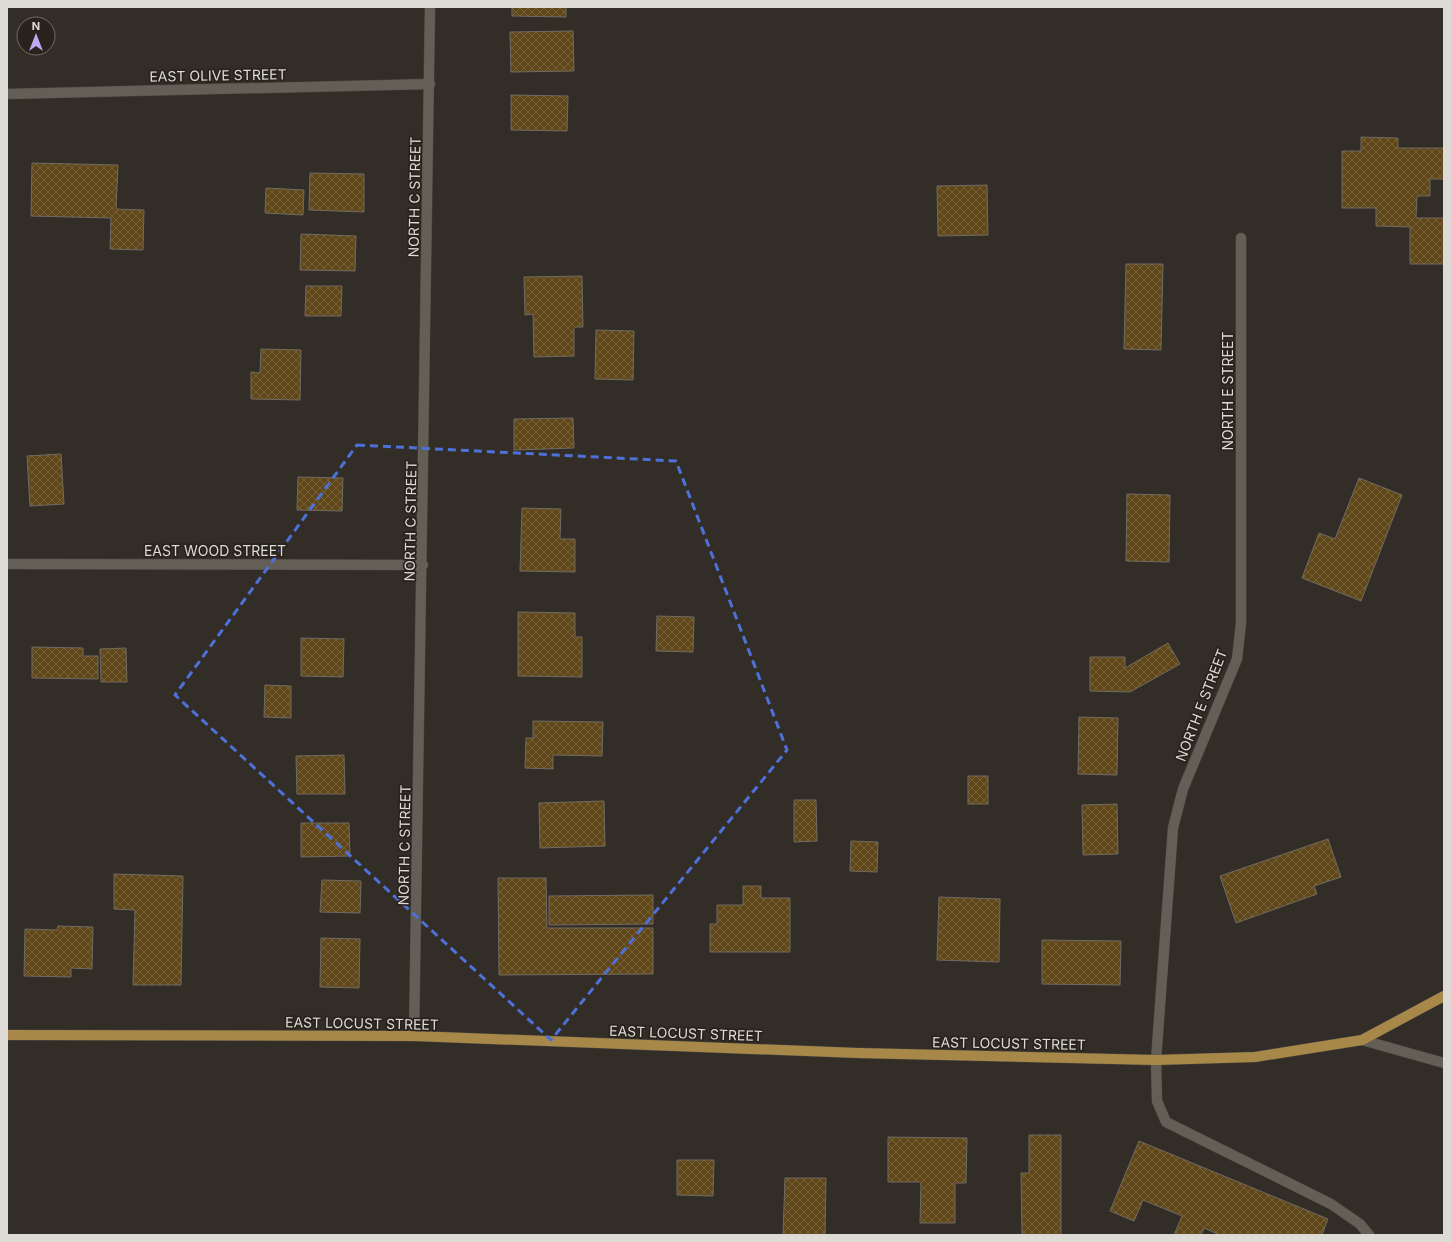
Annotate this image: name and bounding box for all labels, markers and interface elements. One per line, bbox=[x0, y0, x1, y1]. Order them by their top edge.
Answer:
north arrow bbox=[16, 16, 56, 56]
text: N bbox=[32, 19, 40, 33]
street label: EAST OLIVE STREET bbox=[149, 65, 287, 85]
street label: NORTH C STREET bbox=[404, 137, 424, 257]
street label: NORTH E STREET bbox=[1219, 332, 1236, 450]
street label: NORTH C STREET bbox=[400, 461, 420, 581]
street label: EAST WOOD STREET bbox=[144, 542, 286, 559]
street label: NORTH E STREET bbox=[1172, 646, 1230, 764]
street label: NORTH C STREET bbox=[394, 785, 414, 905]
street label: EAST LOCUST STREET bbox=[285, 1013, 439, 1033]
street label: EAST LOCUST STREET bbox=[609, 1022, 763, 1044]
street label: EAST LOCUST STREET bbox=[932, 1033, 1086, 1053]

